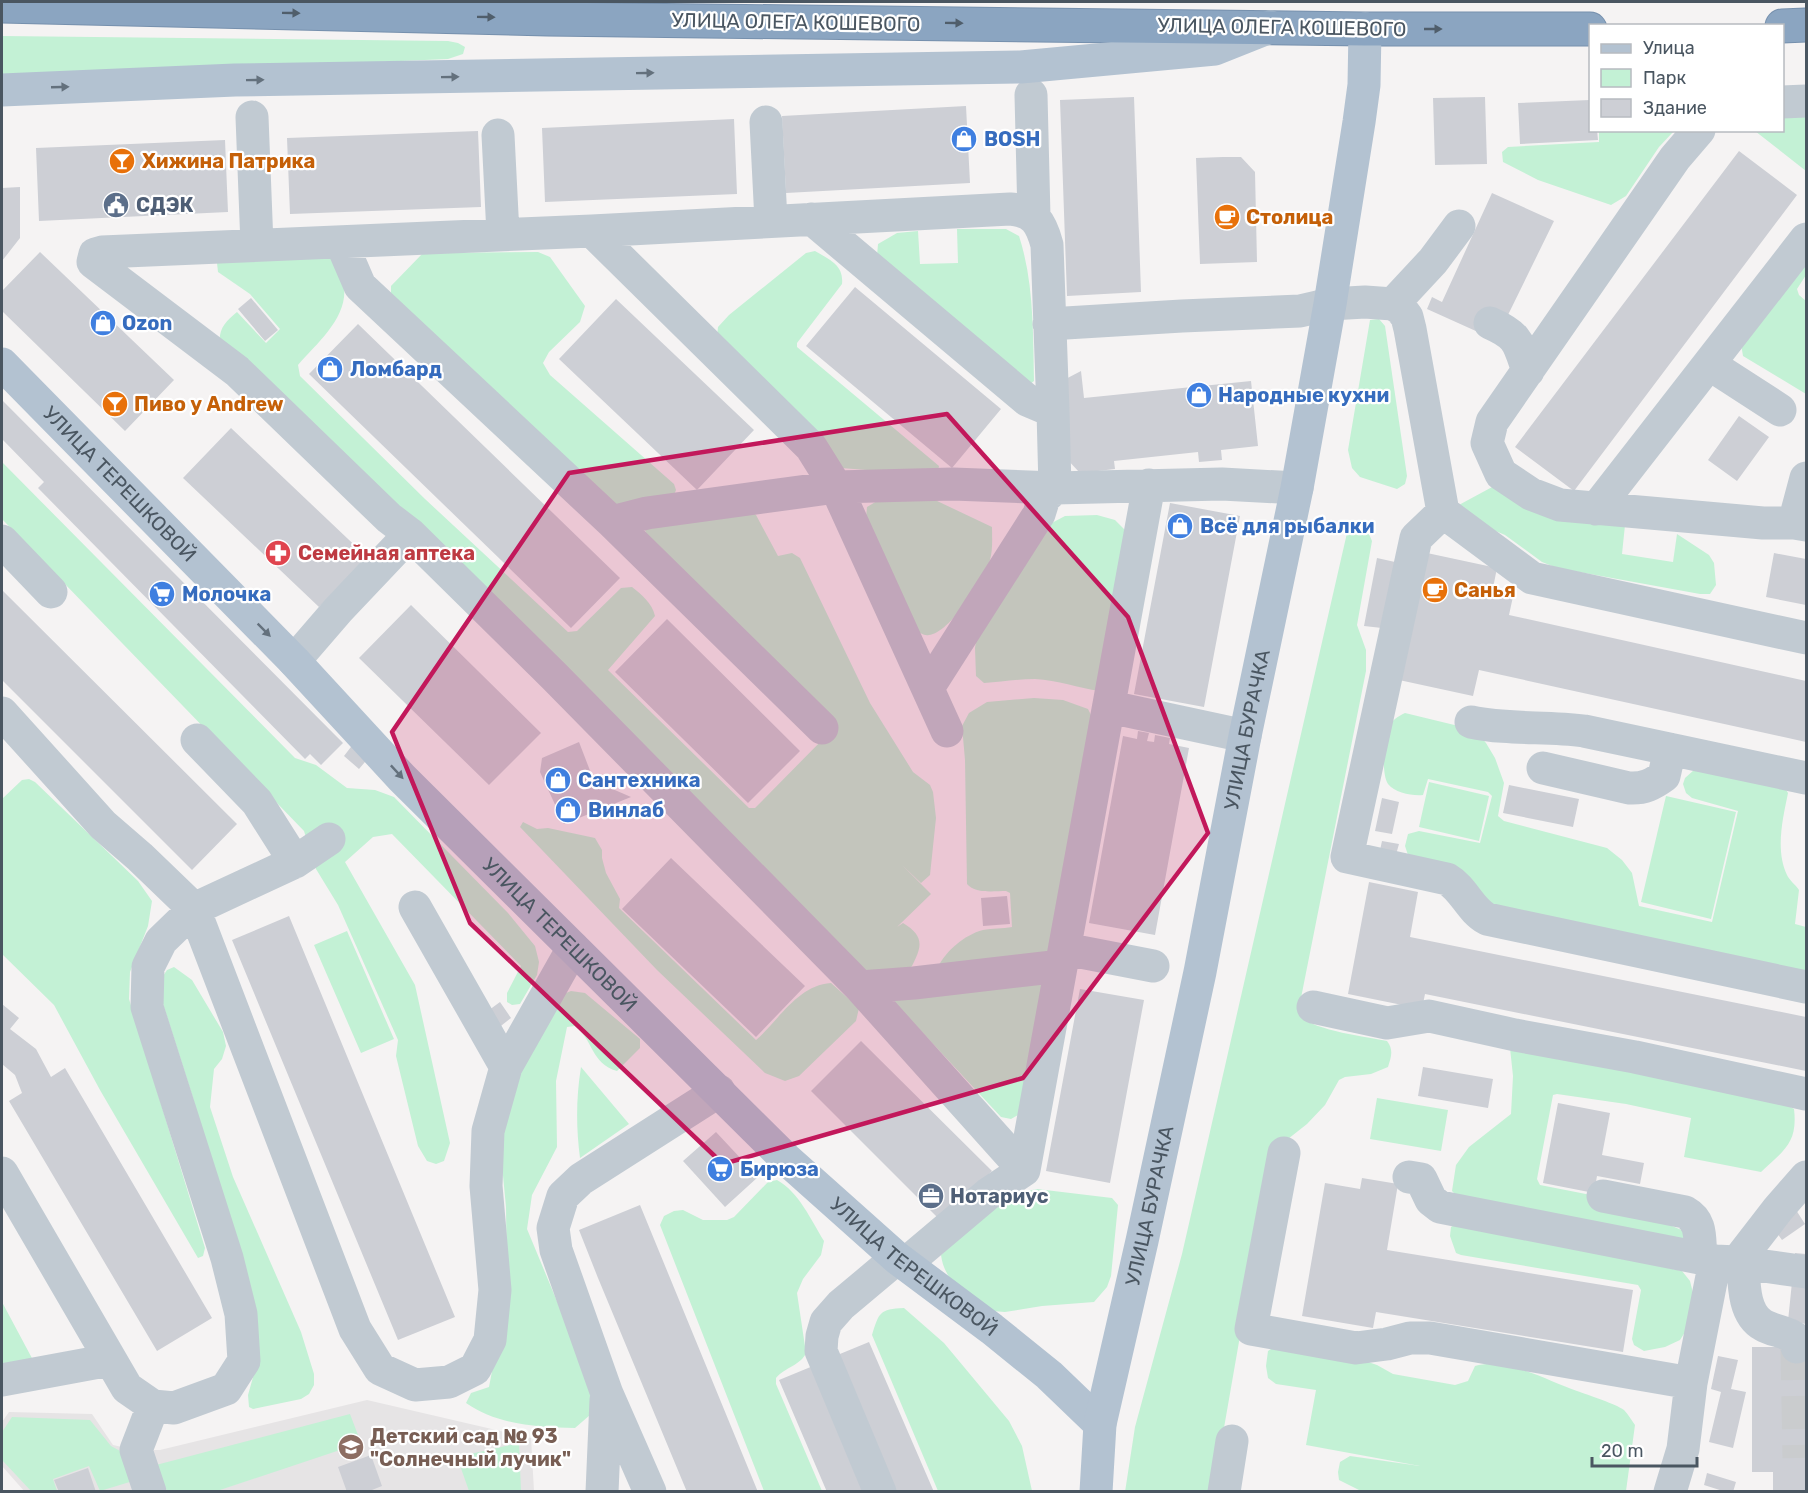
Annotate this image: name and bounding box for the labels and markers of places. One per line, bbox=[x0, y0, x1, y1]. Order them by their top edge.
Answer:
shop icon: BOSH bbox=[949, 124, 979, 154]
place label: BOSH bbox=[984, 127, 1040, 151]
bar icon: Хижина Патрика bbox=[107, 146, 137, 176]
place label: Хижина Патрика bbox=[142, 149, 315, 173]
public building icon: СДЭК bbox=[101, 190, 131, 220]
place label: СДЭК bbox=[136, 193, 194, 217]
cafe icon: Столица bbox=[1212, 202, 1242, 232]
place label: Столица bbox=[1246, 205, 1333, 229]
shop icon: Ozon bbox=[88, 308, 118, 338]
place label: Ozon bbox=[122, 311, 172, 335]
shop icon: Ломбард bbox=[315, 354, 345, 384]
place label: Ломбард bbox=[350, 357, 442, 381]
shop icon: Народные кухни bbox=[1184, 380, 1214, 410]
place label: Народные кухни bbox=[1218, 383, 1389, 407]
bar icon: Пиво у Andrew bbox=[100, 389, 130, 419]
place label: Пиво у Andrew bbox=[134, 392, 284, 416]
shop icon: Всё для рыбалки bbox=[1165, 511, 1195, 541]
place label: Всё для рыбалки bbox=[1200, 514, 1375, 538]
pharmacy icon: Семейная аптека bbox=[263, 538, 293, 568]
place label: Семейная аптека bbox=[298, 541, 475, 565]
cafe icon: Санья bbox=[1420, 575, 1450, 605]
place label: Санья bbox=[1454, 578, 1516, 602]
supermarket icon: Молочка bbox=[147, 579, 177, 609]
place label: Молочка bbox=[182, 582, 271, 606]
shop icon: Сантехника bbox=[543, 765, 573, 795]
place label: Сантехника bbox=[578, 768, 701, 792]
shop icon: Винлаб bbox=[553, 795, 583, 825]
place label: Винлаб bbox=[588, 798, 664, 822]
supermarket icon: Бирюза bbox=[705, 1154, 735, 1184]
place label: Бирюза bbox=[740, 1157, 819, 1181]
office icon: Нотариус bbox=[916, 1181, 946, 1211]
place label: Нотариус bbox=[950, 1184, 1049, 1208]
place label: Детский сад № 93 "Солнечный лучик" bbox=[370, 1424, 571, 1471]
school or university icon: Детский сад № 93 "Солнечный лучик" bbox=[336, 1432, 366, 1462]

